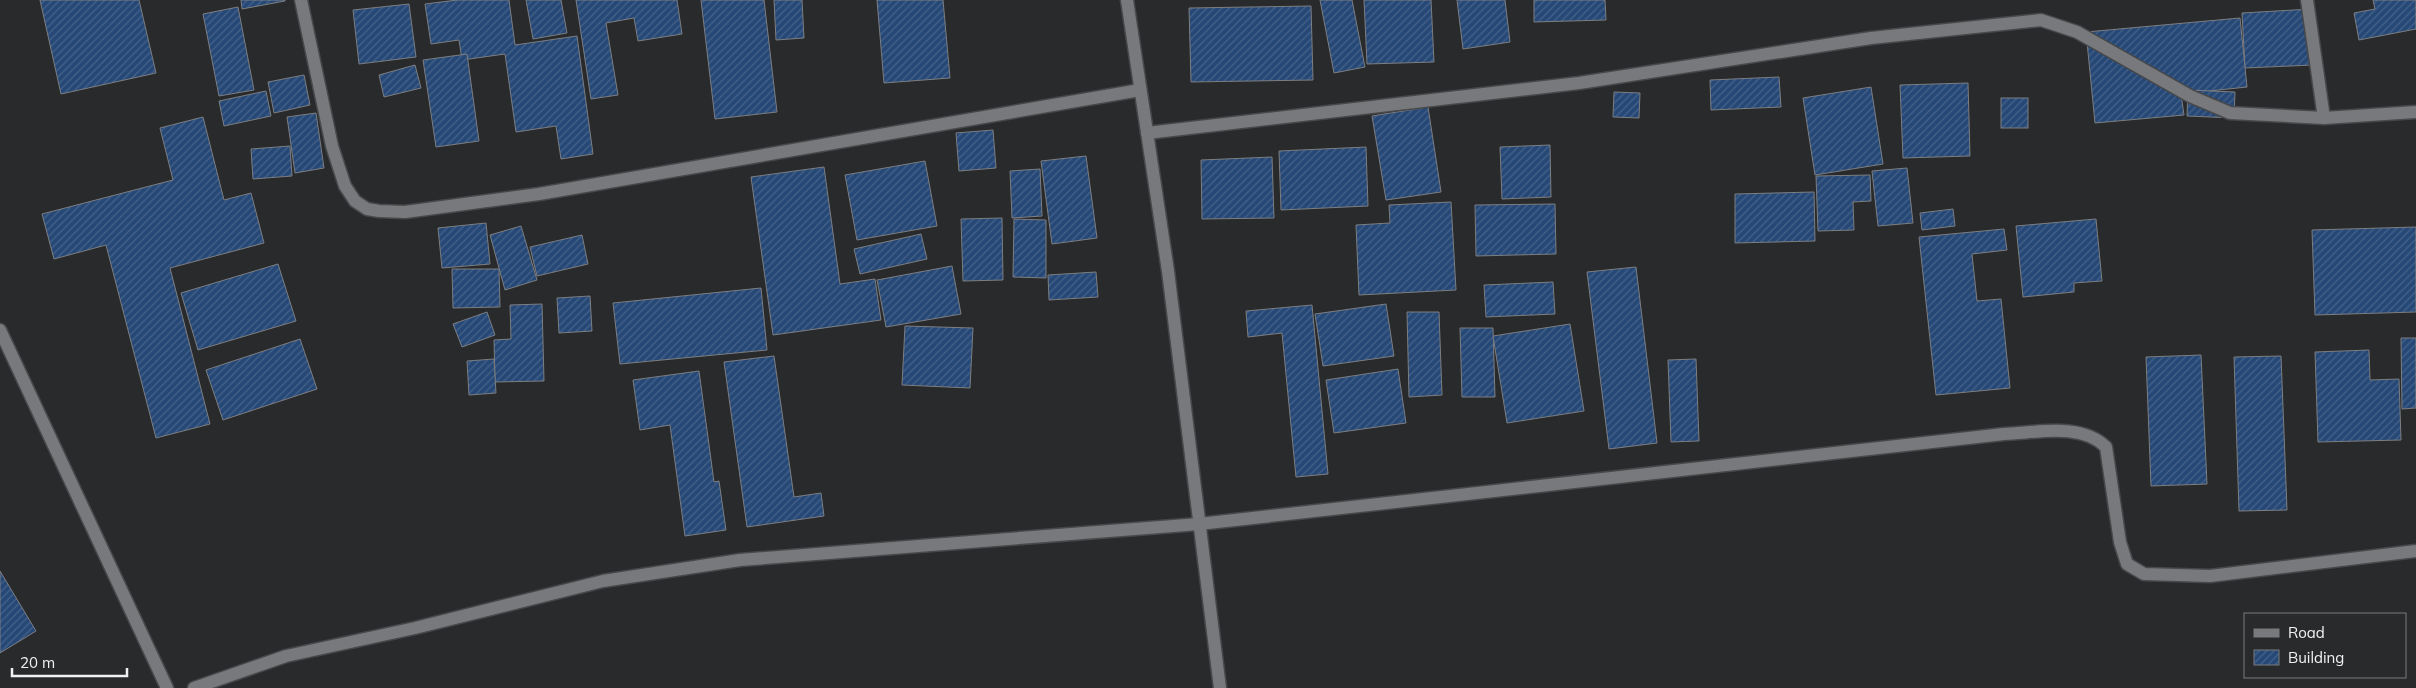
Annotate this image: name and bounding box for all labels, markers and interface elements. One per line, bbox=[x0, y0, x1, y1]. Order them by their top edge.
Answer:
legend bbox=[2244, 613, 2406, 678]
text: Road bbox=[2288, 623, 2325, 642]
scale bar bbox=[12, 646, 128, 678]
text: Building bbox=[2288, 648, 2344, 667]
text: 20 m bbox=[20, 653, 55, 672]

